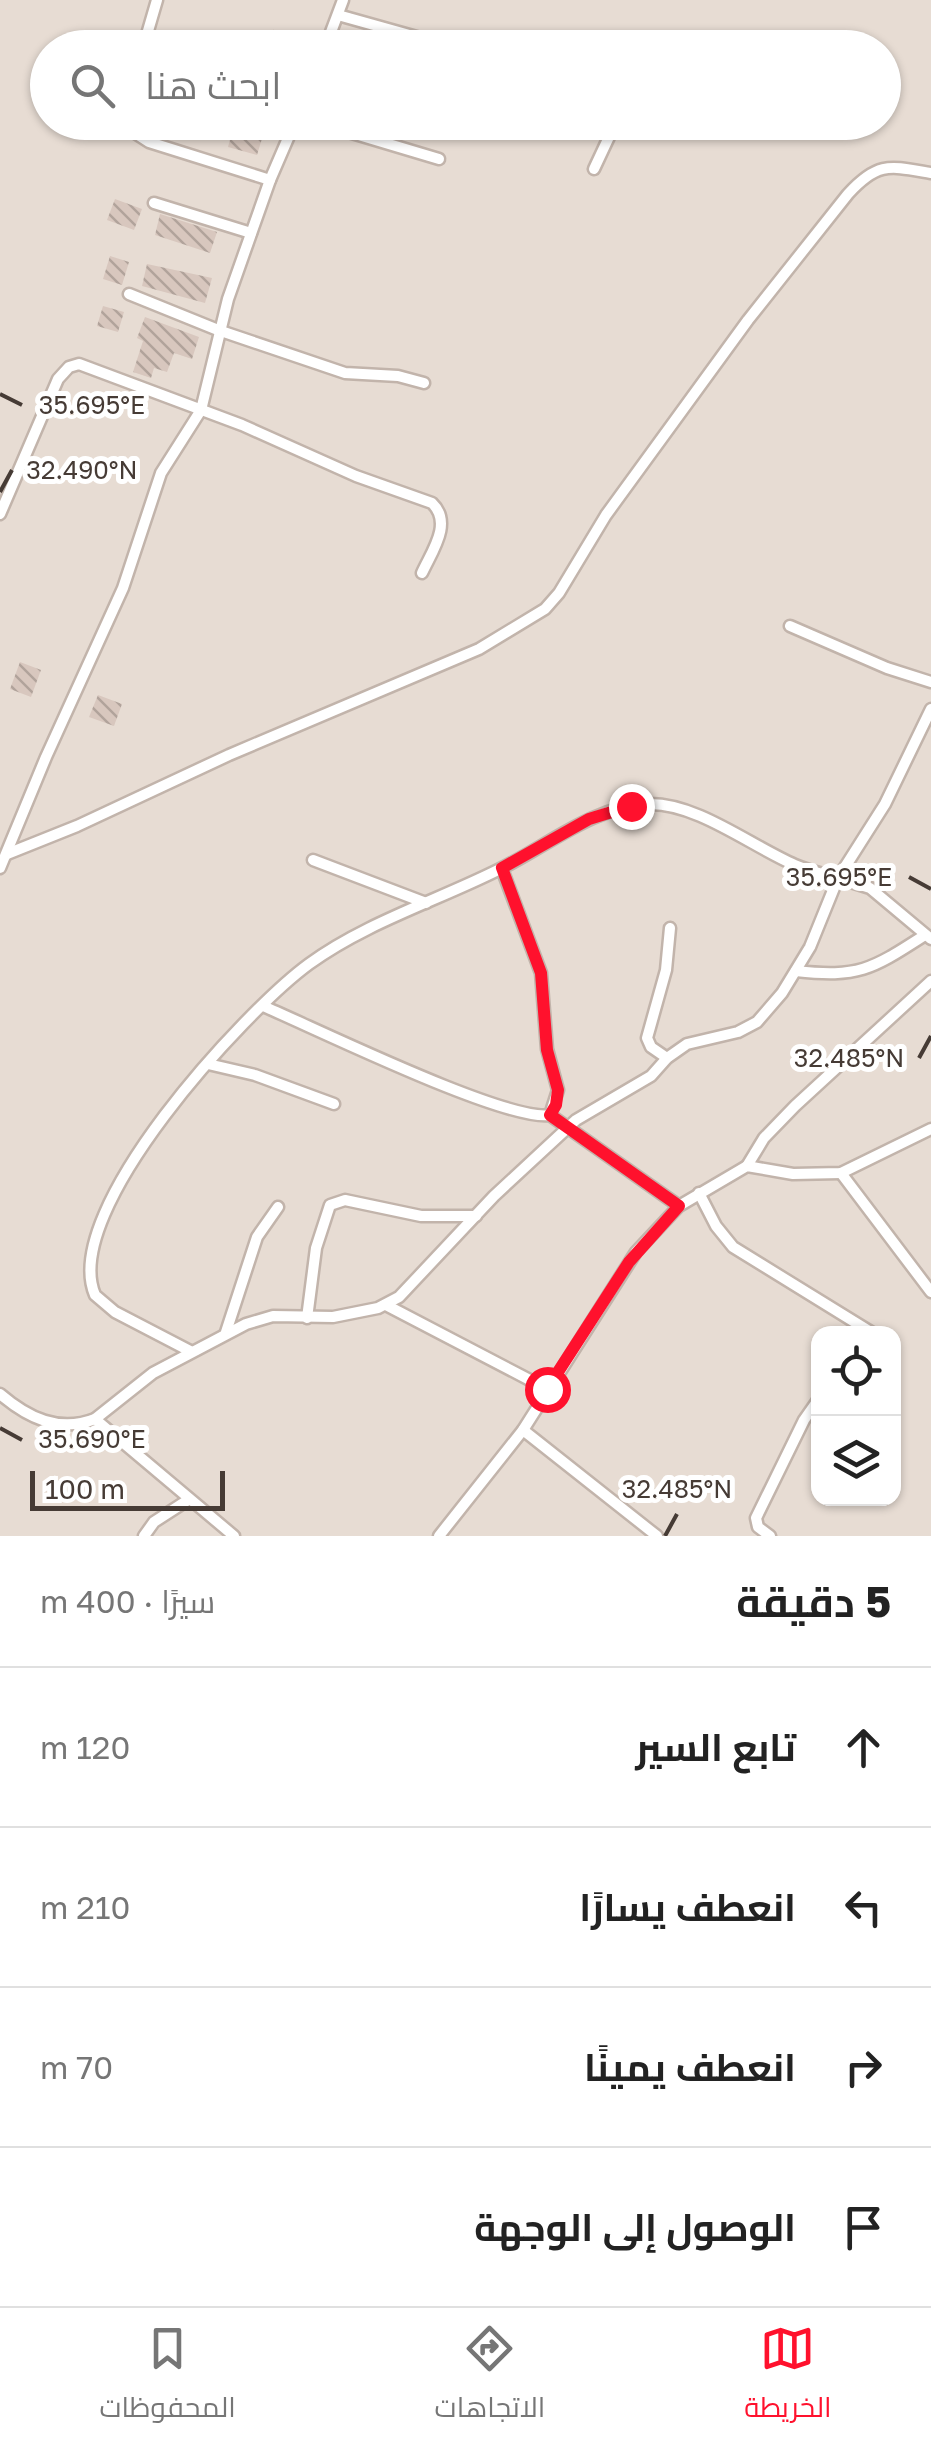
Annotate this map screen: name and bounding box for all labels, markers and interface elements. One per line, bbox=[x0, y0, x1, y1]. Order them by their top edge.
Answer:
search box bbox=[30, 30, 901, 140]
icon: search bbox=[65, 58, 120, 113]
text: ابحث هنا bbox=[145, 62, 281, 107]
text: 35.695°E bbox=[39, 389, 145, 420]
text: 32.490°N bbox=[26, 454, 138, 485]
route end bbox=[609, 784, 655, 830]
text: 35.695°E bbox=[786, 861, 892, 892]
text: 32.485°N bbox=[794, 1042, 904, 1073]
map controls bbox=[811, 1326, 901, 1506]
button: locate bbox=[811, 1326, 901, 1416]
route start bbox=[525, 1367, 571, 1413]
button: layers bbox=[811, 1416, 901, 1506]
text: 35.690°E bbox=[38, 1423, 146, 1454]
scale bar bbox=[30, 1466, 225, 1510]
text: 100 m bbox=[45, 1472, 125, 1505]
text: 32.485°N bbox=[622, 1473, 732, 1504]
text: 5 دقيقة bbox=[736, 1576, 891, 1626]
text: سيرًا · 400 m bbox=[40, 1582, 215, 1620]
icon: ahead bbox=[836, 1720, 891, 1775]
text: تابع السير bbox=[635, 1724, 796, 1769]
text: 120 m bbox=[40, 1728, 130, 1766]
icon: left bbox=[836, 1880, 891, 1935]
text: انعطف يسارًا bbox=[579, 1884, 796, 1929]
text: 210 m bbox=[40, 1888, 130, 1926]
icon: right bbox=[836, 2040, 891, 2095]
text: انعطف يمينًا bbox=[584, 2044, 796, 2089]
text: 70 m bbox=[40, 2048, 113, 2086]
icon: arrive bbox=[836, 2200, 891, 2255]
text: الوصول إلى الوجهة bbox=[474, 2204, 796, 2249]
tab: المحفوظات bbox=[99, 2321, 236, 2433]
tab: الاتجاهات bbox=[435, 2321, 545, 2433]
tab: الخريطة bbox=[744, 2321, 832, 2433]

